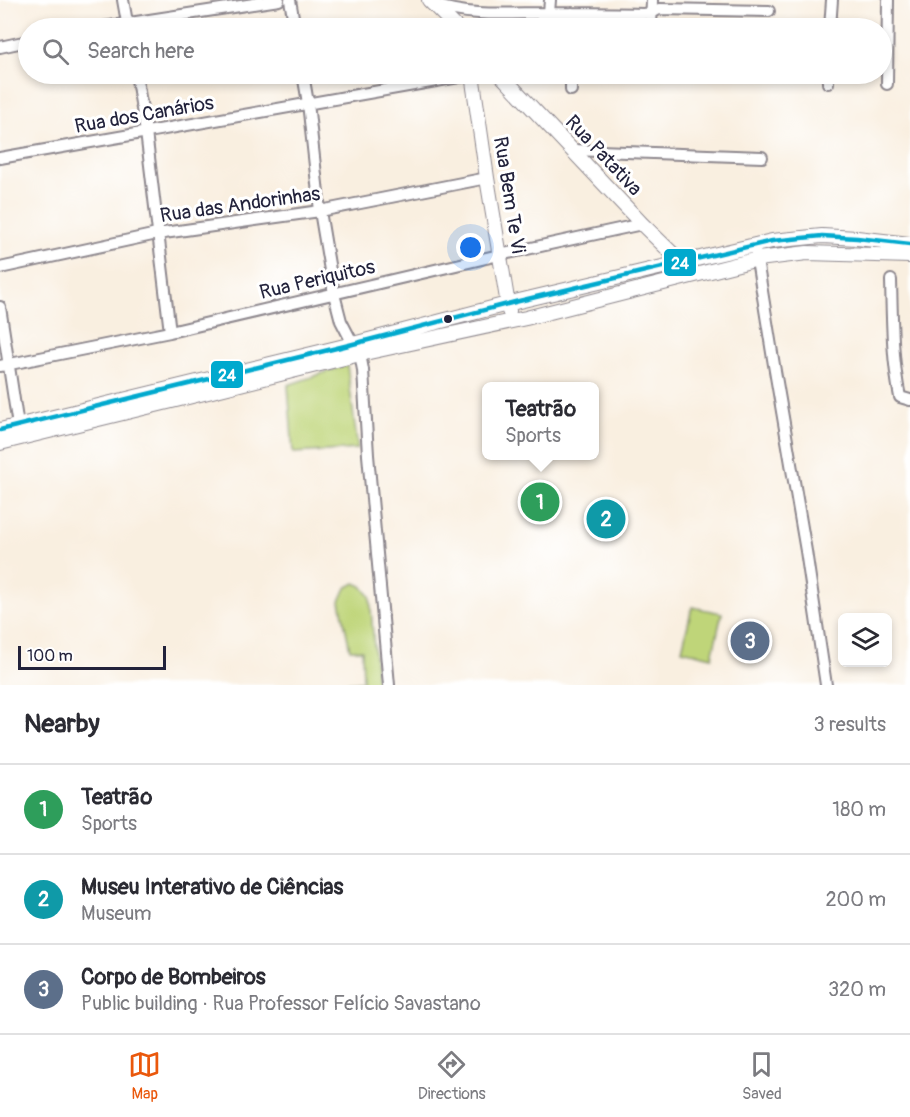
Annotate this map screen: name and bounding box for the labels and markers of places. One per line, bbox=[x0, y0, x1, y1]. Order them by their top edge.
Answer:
unlabelled marker bbox=[442, 313, 454, 325]
pin: 1 bbox=[520, 480, 560, 524]
pin: 2 bbox=[586, 496, 626, 542]
pin: 3 bbox=[730, 618, 770, 664]

